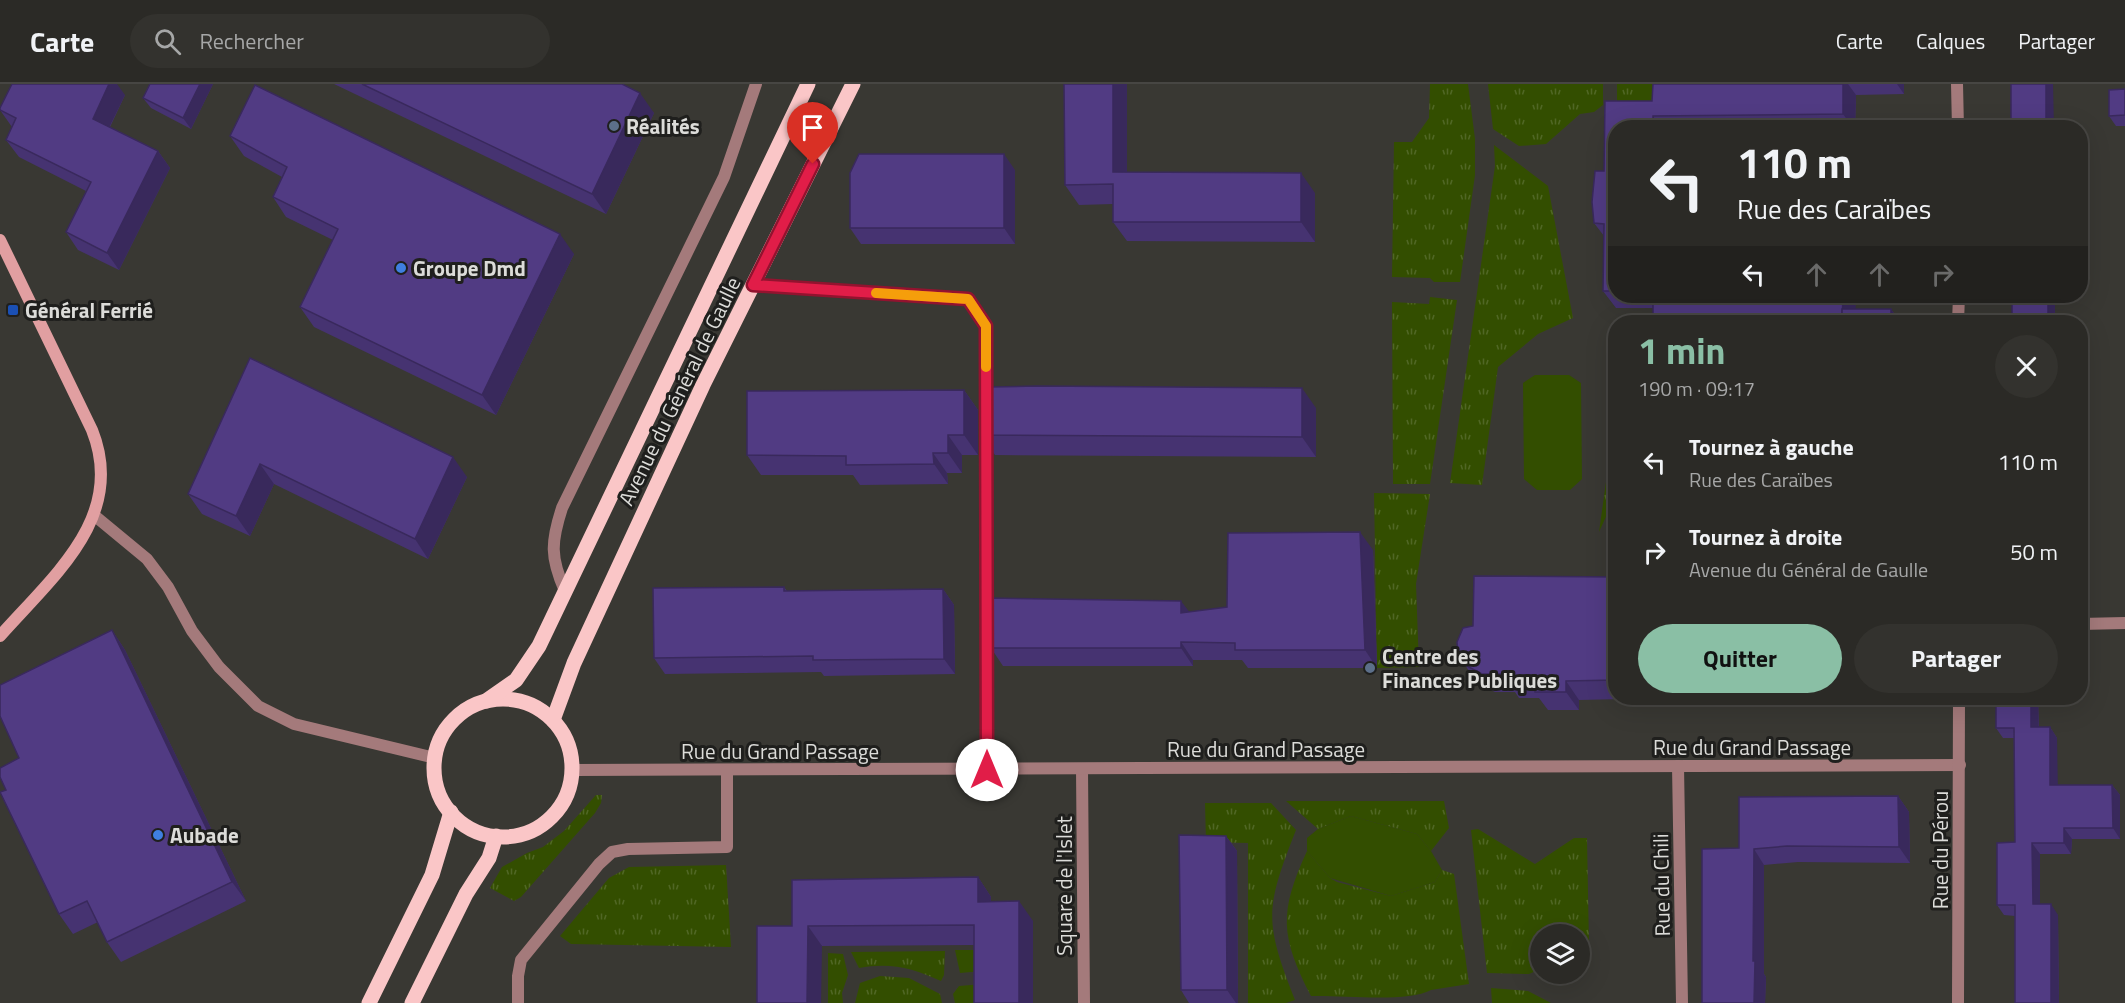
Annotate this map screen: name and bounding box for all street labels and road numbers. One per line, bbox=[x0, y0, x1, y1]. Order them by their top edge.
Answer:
street label: Avenue du Général de Gaulle bbox=[610, 271, 748, 511]
street label: Rue du Grand Passage bbox=[1653, 731, 1851, 763]
street label: Rue du Grand Passage bbox=[1167, 733, 1365, 765]
street label: Rue du Grand Passage bbox=[681, 735, 879, 767]
street label: Rue du Pérou bbox=[1924, 791, 1956, 909]
street label: Square de l'Islet bbox=[1048, 816, 1080, 956]
street label: Rue du Chili bbox=[1644, 833, 1678, 937]

